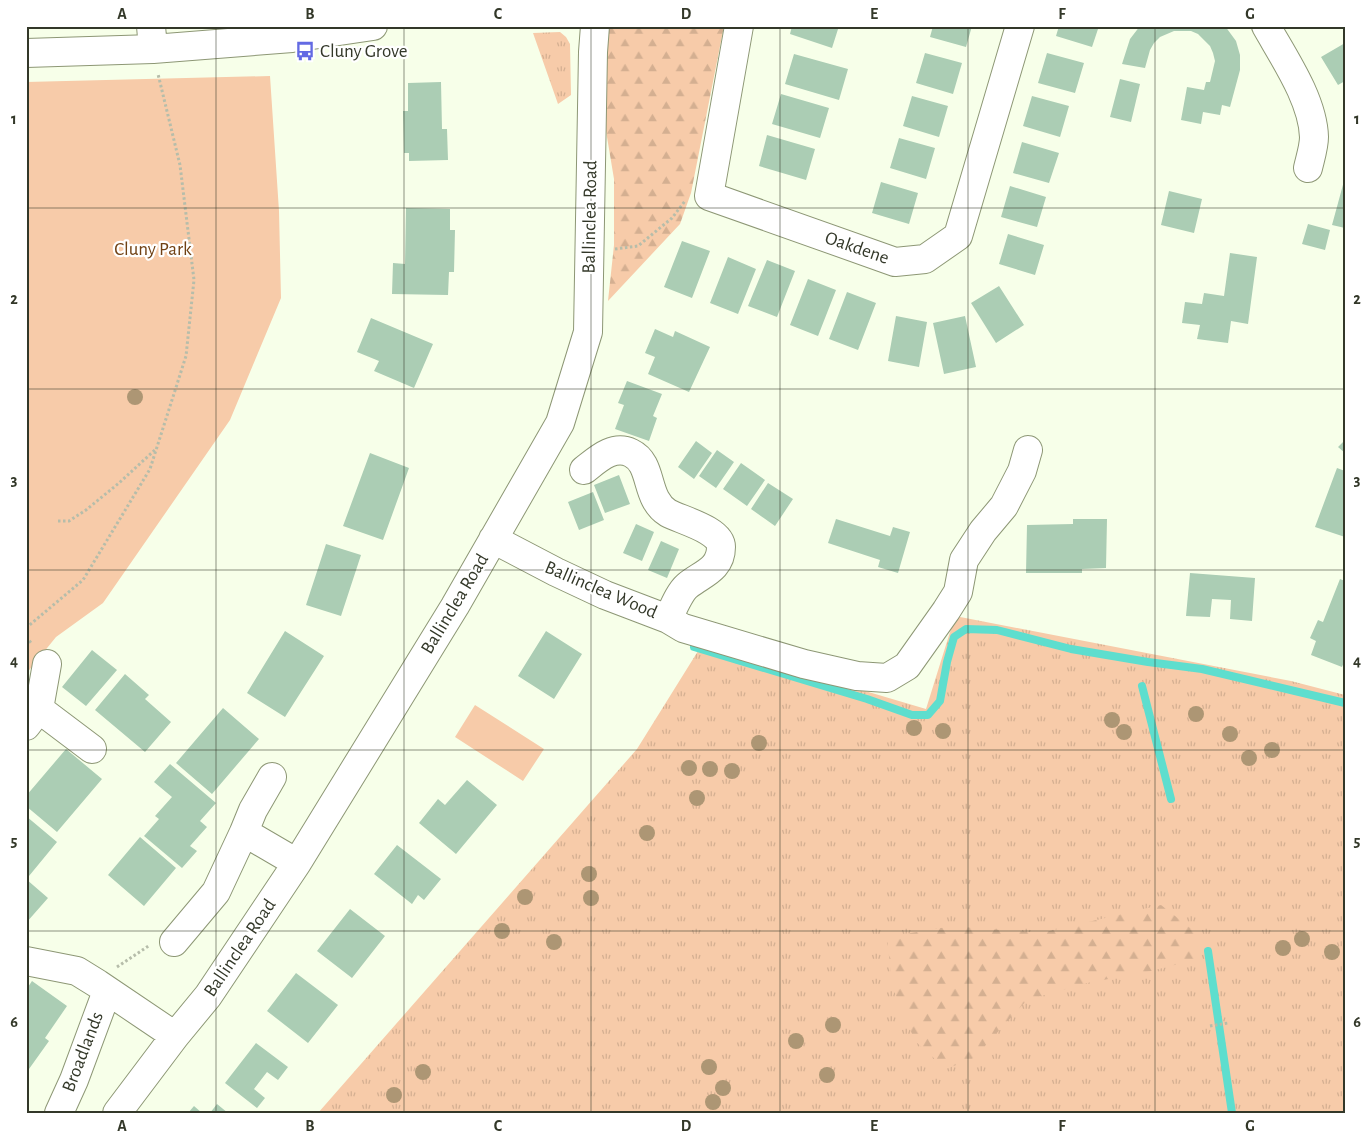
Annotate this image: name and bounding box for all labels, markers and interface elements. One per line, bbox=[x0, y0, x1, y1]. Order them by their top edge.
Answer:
text: A bbox=[117, 6, 127, 22]
text: B bbox=[305, 6, 315, 22]
text: C bbox=[494, 6, 503, 22]
text: D bbox=[681, 6, 692, 22]
text: E bbox=[870, 6, 878, 22]
text: F bbox=[1058, 6, 1066, 22]
text: G bbox=[1245, 6, 1255, 22]
bus stop icon: Cluny Grove bbox=[294, 40, 316, 62]
place label: Cluny Grove bbox=[320, 42, 408, 61]
text: 1 bbox=[11, 111, 17, 127]
text: 1 bbox=[1354, 111, 1360, 127]
street label: Ballinclea Road bbox=[580, 160, 600, 274]
street label: Oakdene bbox=[823, 228, 891, 268]
park label: Cluny Park bbox=[114, 240, 192, 259]
text: 2 bbox=[10, 291, 18, 307]
text: 2 bbox=[1353, 291, 1361, 307]
text: 3 bbox=[11, 472, 18, 488]
text: 3 bbox=[1354, 472, 1361, 488]
street label: Ballinclea Road bbox=[418, 550, 492, 657]
street label: Ballinclea Wood bbox=[542, 558, 660, 622]
text: 4 bbox=[10, 653, 18, 669]
text: 4 bbox=[1353, 653, 1361, 669]
text: 5 bbox=[11, 833, 18, 849]
text: 5 bbox=[1354, 833, 1361, 849]
street label: Ballinclea Road bbox=[200, 896, 280, 1000]
street label: Broadlands bbox=[59, 1009, 107, 1095]
text: 6 bbox=[10, 1014, 18, 1030]
text: 6 bbox=[1353, 1014, 1361, 1030]
text: A bbox=[117, 1118, 127, 1134]
text: B bbox=[305, 1118, 315, 1134]
text: C bbox=[494, 1118, 503, 1134]
text: D bbox=[681, 1118, 692, 1134]
text: E bbox=[870, 1118, 878, 1134]
text: F bbox=[1058, 1118, 1066, 1134]
text: G bbox=[1245, 1118, 1255, 1134]

